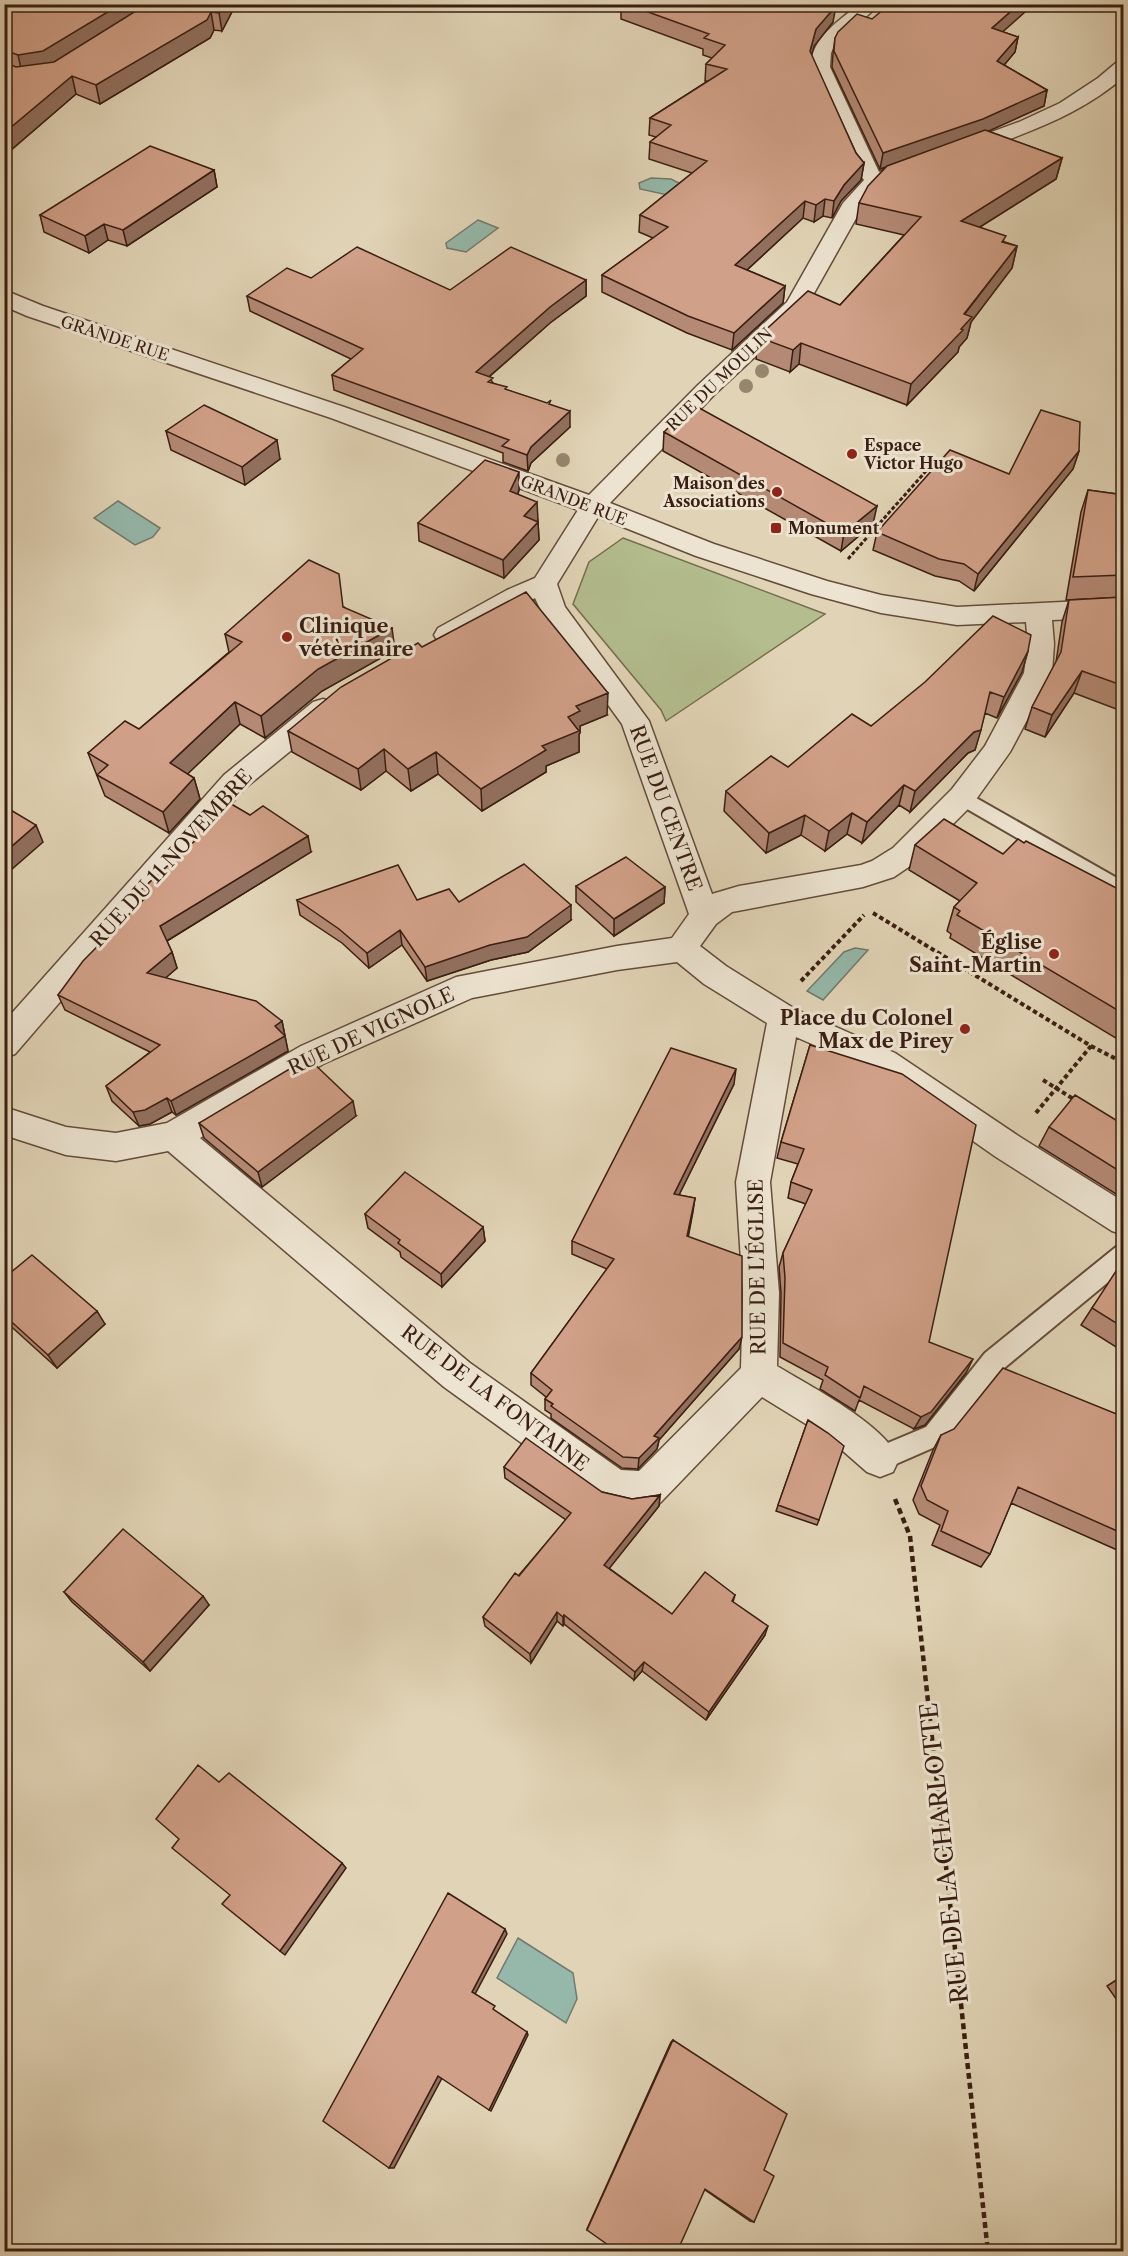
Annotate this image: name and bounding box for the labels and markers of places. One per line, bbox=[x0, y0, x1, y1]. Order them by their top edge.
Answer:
place label: Espace Victor Hugo bbox=[863, 435, 963, 473]
marker: Espace Victor Hugo bbox=[845, 447, 859, 461]
place label: Maison des Associations bbox=[662, 473, 765, 511]
marker: Maison des Associations bbox=[770, 485, 784, 499]
place label: Monument bbox=[788, 518, 880, 538]
marker: Monument bbox=[769, 521, 783, 535]
place label: Clinique vétèrinaire bbox=[298, 614, 414, 661]
marker: Clinique vétèrinaire bbox=[280, 630, 294, 644]
place label: Église Saint-Martin bbox=[909, 929, 1042, 977]
marker: Église Saint-Martin bbox=[1047, 947, 1061, 961]
place label: Place du Colonel Max de Pirey bbox=[780, 1006, 954, 1053]
marker: Place du Colonel Max de Pirey bbox=[958, 1022, 972, 1036]

